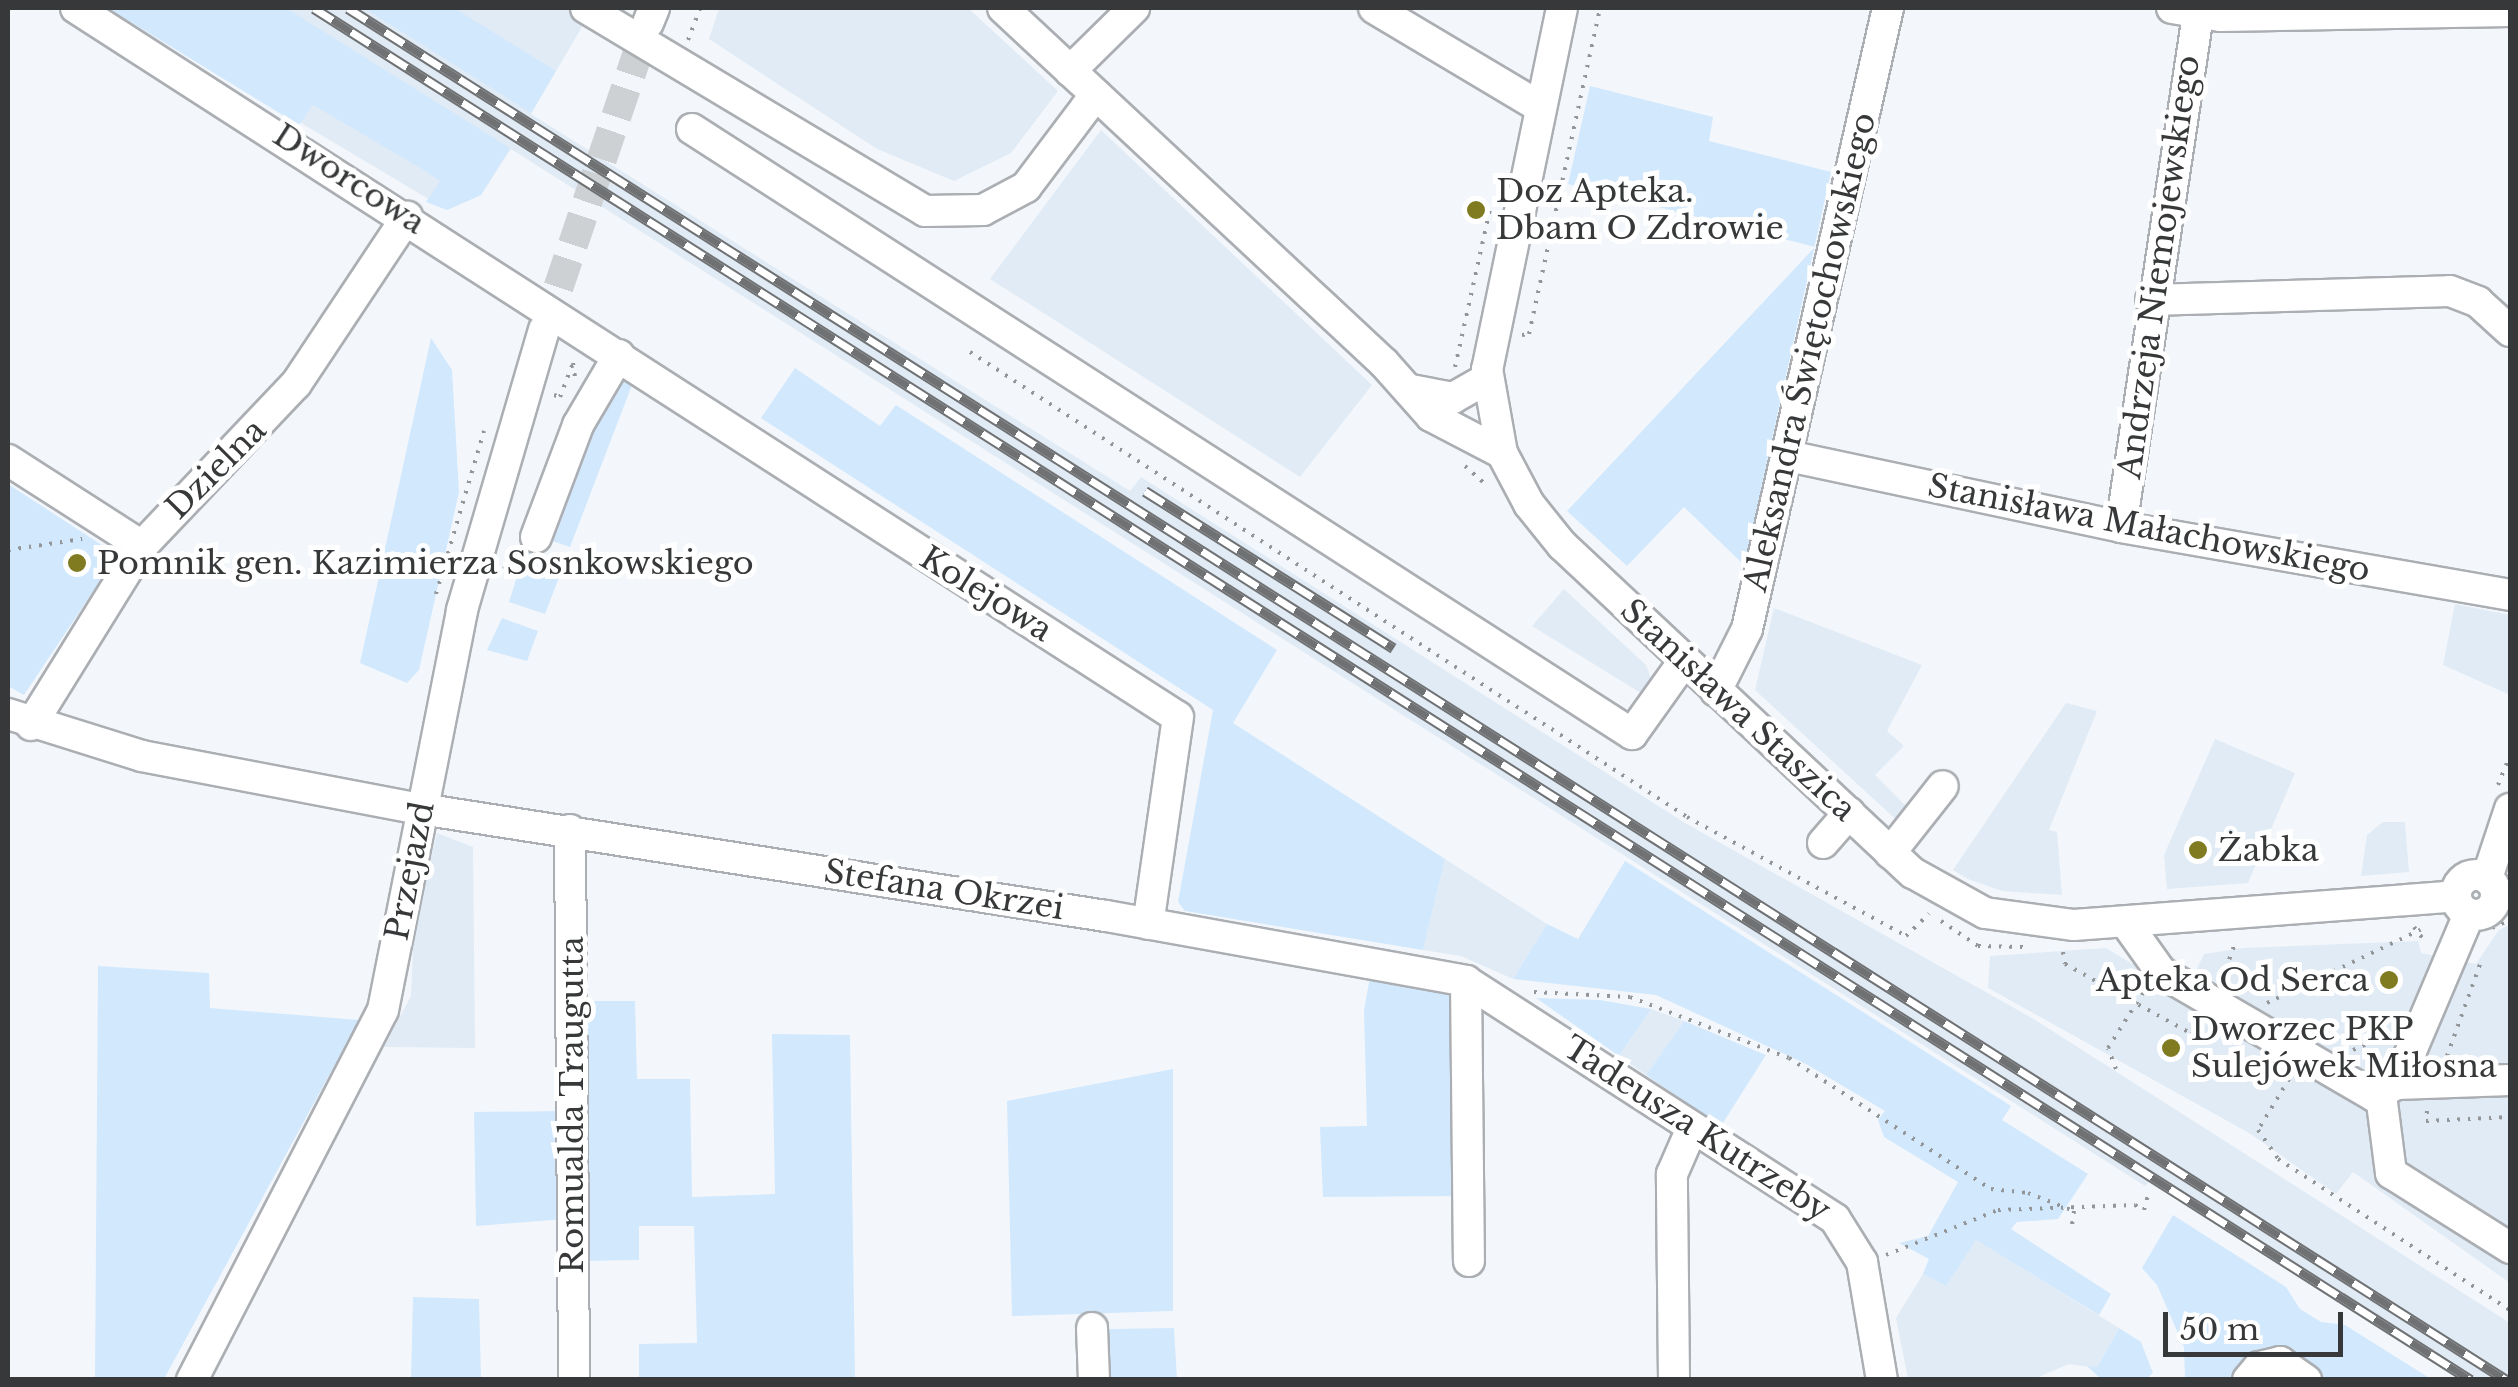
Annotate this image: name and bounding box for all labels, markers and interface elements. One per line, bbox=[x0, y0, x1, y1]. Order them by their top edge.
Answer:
street label: Andrzeja Niemojewskiego bbox=[2110, 53, 2208, 481]
street label: Aleksandra Świętochowskiego bbox=[1736, 109, 1884, 595]
street label: Dworcowa bbox=[266, 116, 432, 242]
place label: Doz Apteka. Dbam O Zdrowie bbox=[1496, 173, 1784, 248]
marker: Doz Apteka. Dbam O Zdrowie bbox=[1465, 199, 1487, 221]
street label: Dzielna bbox=[158, 411, 274, 527]
street label: Stanisława Małachowskiego bbox=[1925, 466, 2373, 590]
street label: Kolejowa bbox=[913, 538, 1059, 650]
place label: Pomnik gen. Kazimierza Sosnkowskiego bbox=[97, 544, 755, 582]
marker: Pomnik gen. Kazimierza Sosnkowskiego bbox=[66, 552, 88, 574]
street label: Stanisława Staszica bbox=[1612, 591, 1864, 829]
street label: Przejazd bbox=[378, 798, 442, 944]
place label: Żabka bbox=[2218, 831, 2319, 869]
marker: Żabka bbox=[2187, 839, 2209, 861]
street label: Stefana Okrzei bbox=[821, 852, 1067, 928]
street label: Romualda Traugutta bbox=[553, 936, 591, 1274]
place label: Apteka Od Serca bbox=[2096, 961, 2369, 999]
marker: Apteka Od Serca bbox=[2378, 969, 2400, 991]
place label: Dworzec PKP Sulejówek Miłosna bbox=[2191, 1011, 2497, 1086]
street label: Tadeusza Kutrzeby bbox=[1556, 1028, 1838, 1230]
marker: Dworzec PKP Sulejówek Miłosna bbox=[2160, 1037, 2182, 1059]
scale bar bbox=[2168, 1292, 2348, 1354]
text: 50 m bbox=[2180, 1311, 2259, 1348]

